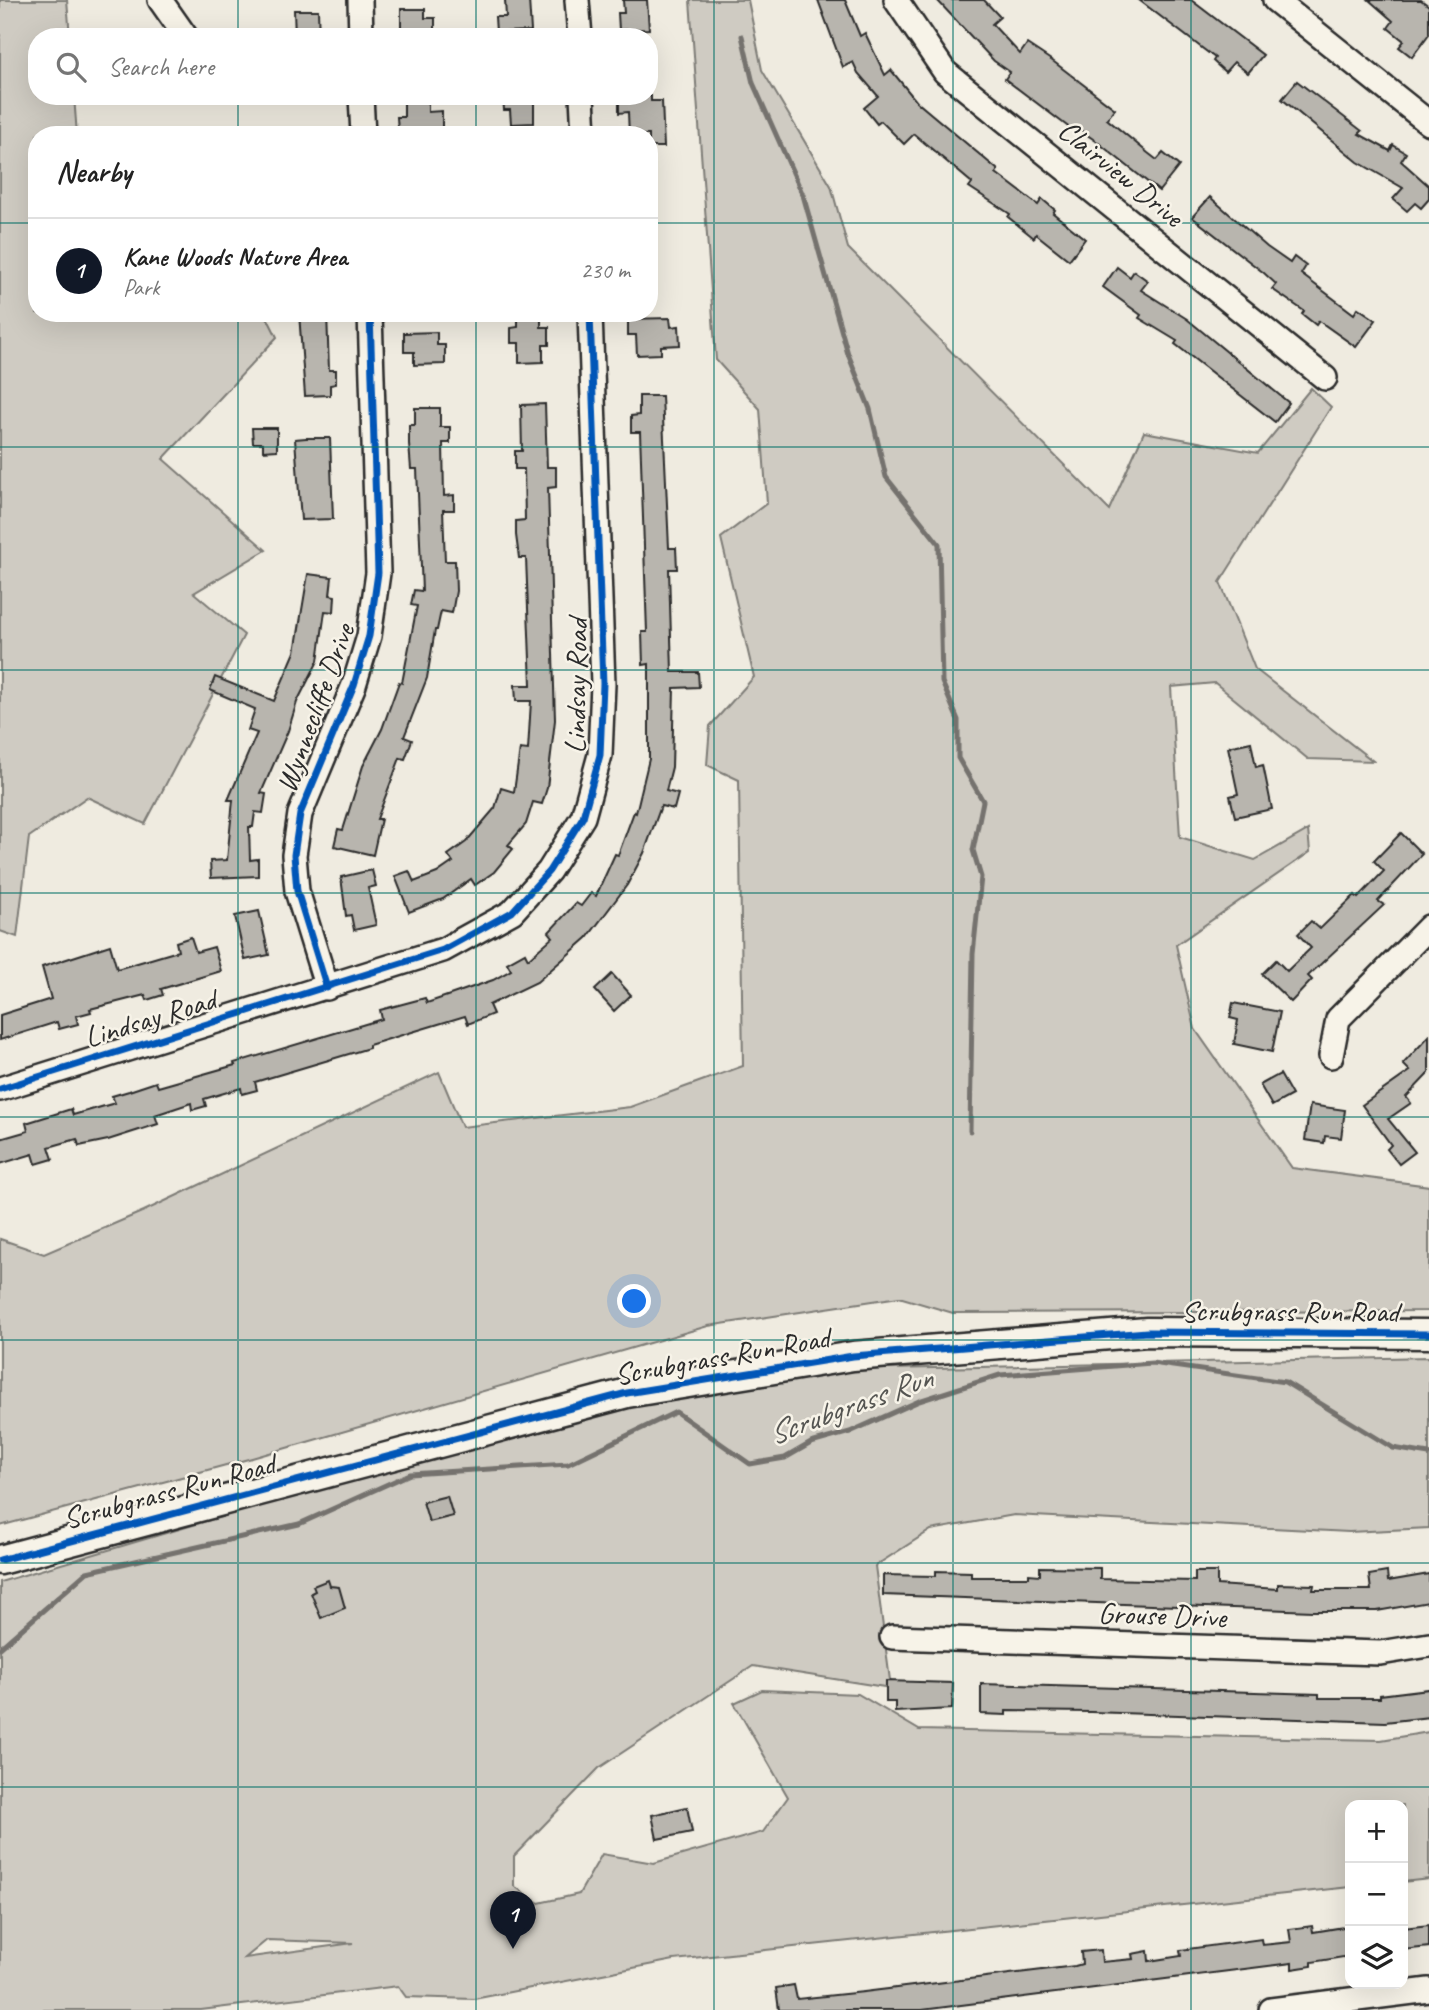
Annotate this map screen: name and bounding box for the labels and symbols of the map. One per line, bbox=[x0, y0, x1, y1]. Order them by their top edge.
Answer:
street label: Clairview Drive bbox=[1051, 111, 1193, 237]
street label: Lindsay Road bbox=[556, 614, 596, 754]
street label: Wynnecliffe Drive bbox=[267, 617, 364, 797]
street label: Lindsay Road bbox=[80, 979, 224, 1056]
your location bbox=[617, 1284, 651, 1318]
street label: Scrubgrass Run Road bbox=[1181, 1292, 1403, 1330]
street label: Scrubgrass Run Road bbox=[612, 1318, 837, 1394]
water label: Scrubgrass Run bbox=[763, 1356, 940, 1454]
street label: Scrubgrass Run Road bbox=[59, 1443, 283, 1537]
street label: Grouse Drive bbox=[1097, 1594, 1229, 1636]
pin: 1 bbox=[490, 1891, 536, 1949]

